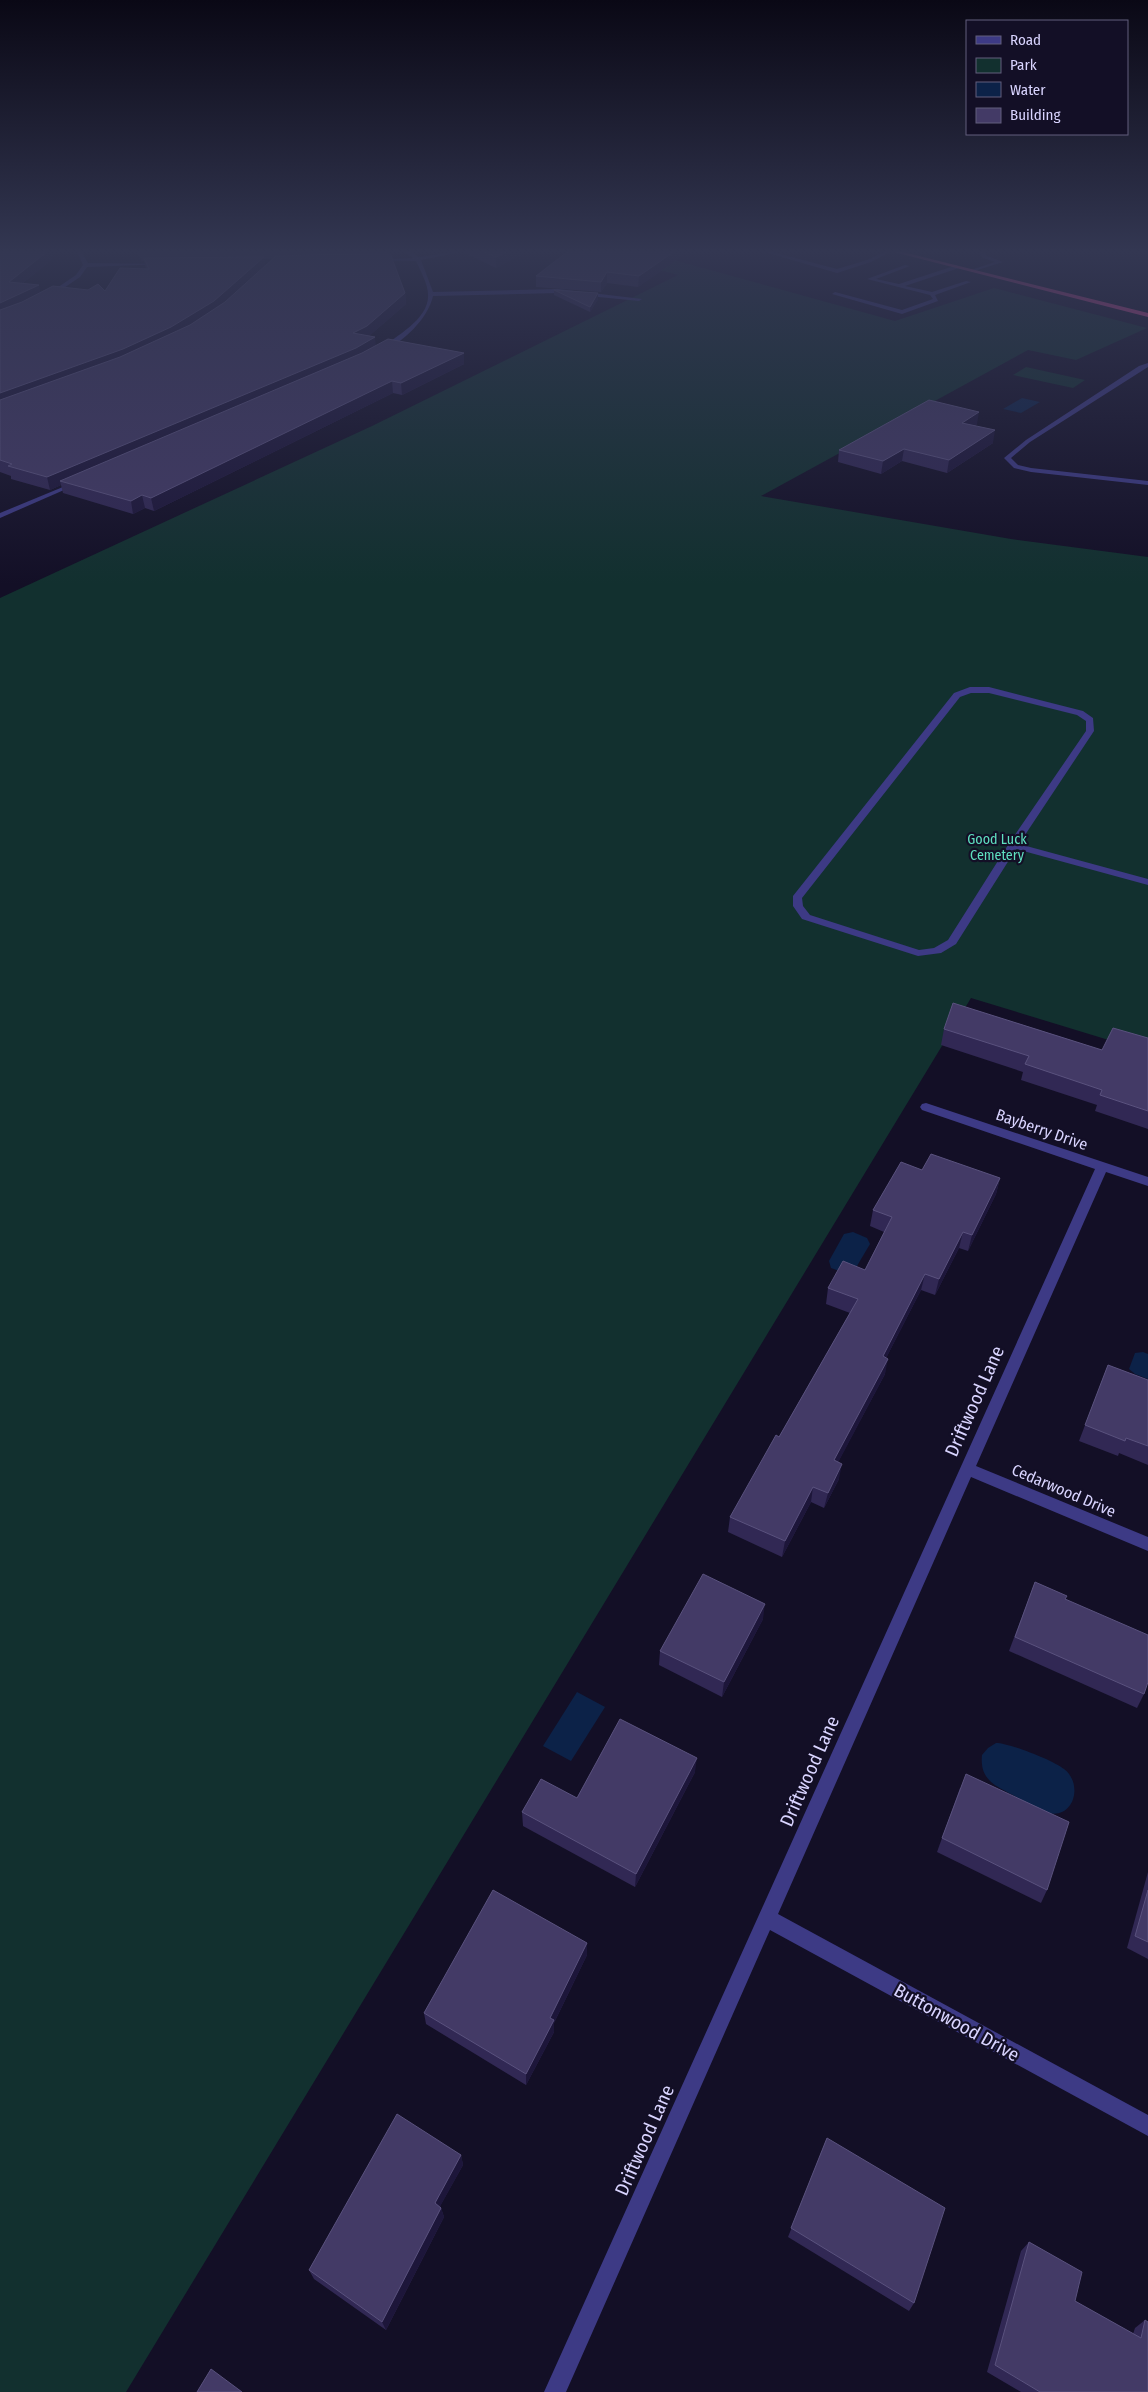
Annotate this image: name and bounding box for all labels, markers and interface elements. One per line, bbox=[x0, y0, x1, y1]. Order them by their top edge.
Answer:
legend bbox=[966, 20, 1128, 135]
text: Road bbox=[1010, 31, 1041, 49]
text: Park bbox=[1010, 56, 1037, 74]
text: Water bbox=[1010, 81, 1046, 99]
text: Building bbox=[1010, 106, 1061, 124]
park label: Good Luck Cemetery bbox=[967, 831, 1027, 864]
street label: Bayberry Drive bbox=[993, 1105, 1090, 1154]
street label: Driftwood Lane bbox=[940, 1342, 1009, 1460]
street label: Cedarwood Drive bbox=[1009, 1460, 1119, 1521]
street label: Driftwood Lane bbox=[775, 1712, 844, 1830]
street label: Buttonwood Drive bbox=[890, 1978, 1023, 2066]
street label: Driftwood Lane bbox=[610, 2081, 679, 2199]

